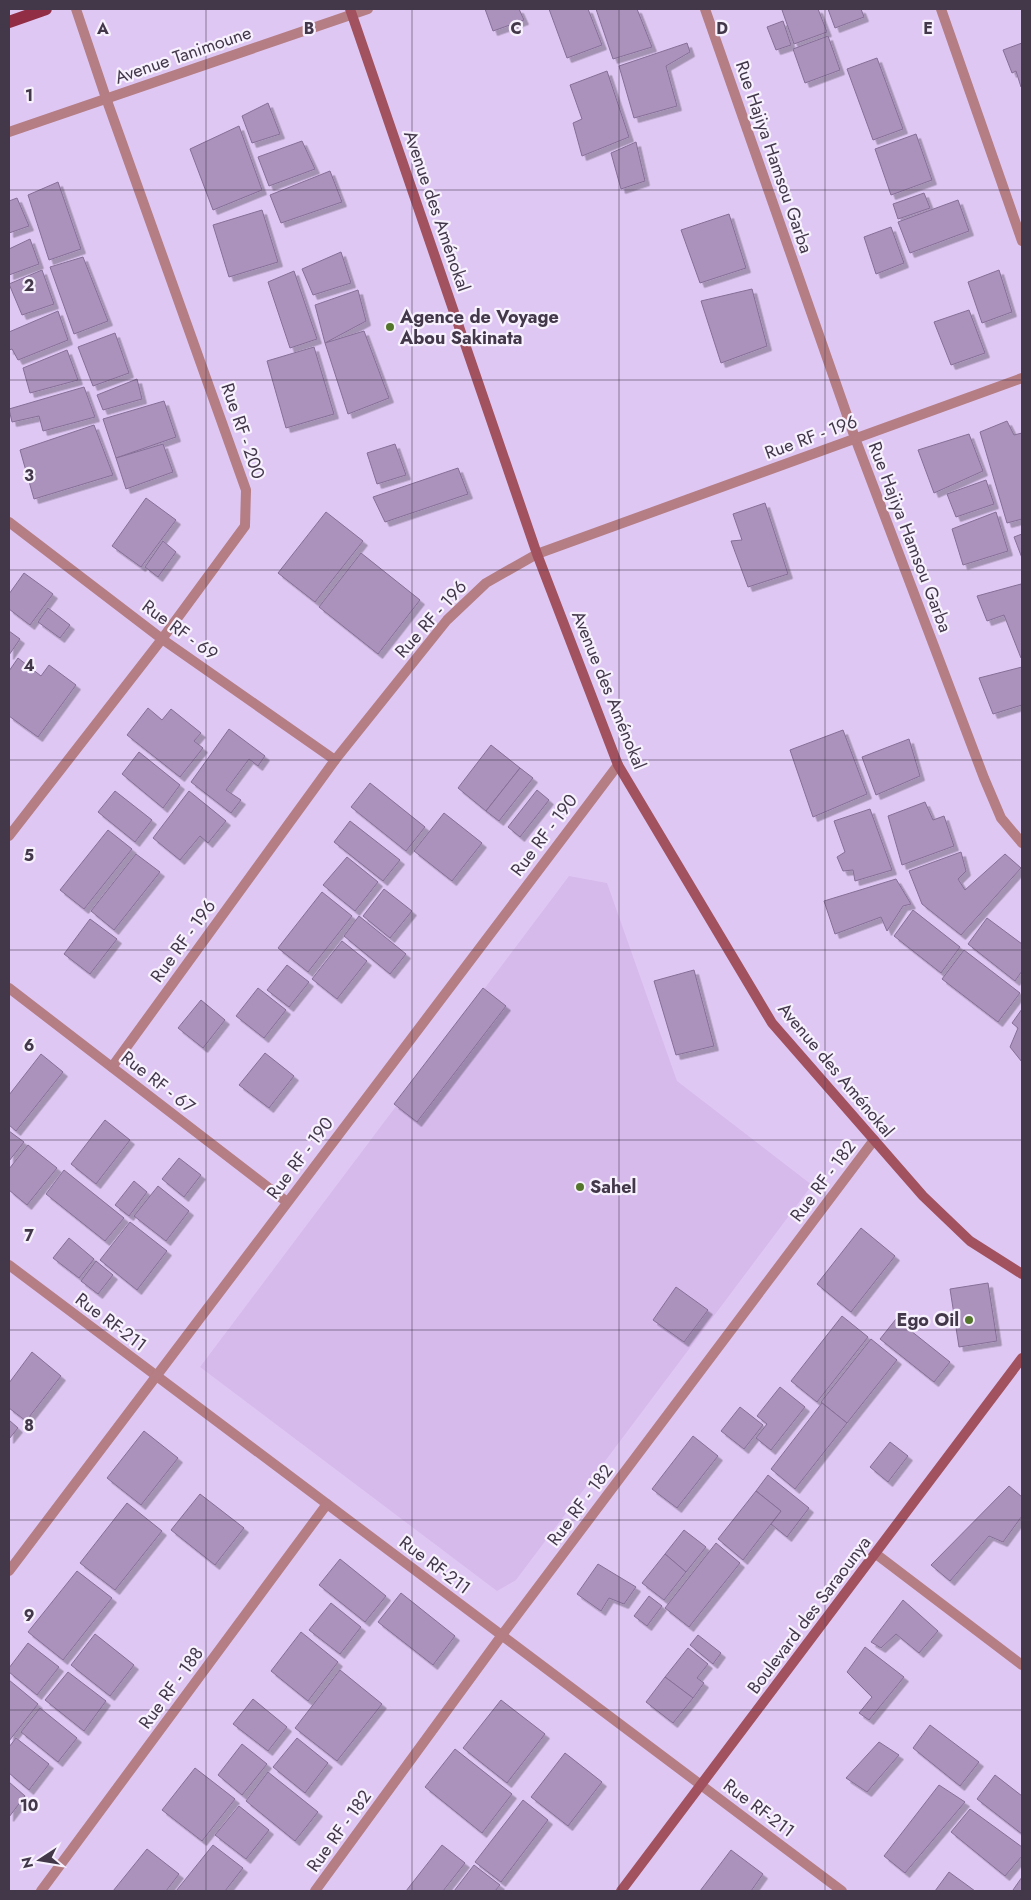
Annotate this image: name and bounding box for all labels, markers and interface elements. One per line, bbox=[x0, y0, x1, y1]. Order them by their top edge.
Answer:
text: A bbox=[96, 17, 109, 40]
text: B bbox=[304, 17, 314, 40]
text: C bbox=[510, 17, 522, 40]
text: D bbox=[716, 17, 728, 40]
text: E bbox=[923, 17, 933, 40]
street label: Avenue Tanimoune bbox=[111, 19, 255, 91]
street label: Rue Hajiya Hamsou Garba bbox=[729, 57, 819, 257]
text: 1 bbox=[25, 84, 33, 107]
street label: Avenue des Aménokal bbox=[397, 127, 477, 295]
text: 2 bbox=[24, 274, 34, 297]
place label: Agence de Voyage Abou Sakinata bbox=[399, 304, 559, 351]
marker: Agence de Voyage Abou Sakinata bbox=[384, 321, 396, 333]
street label: Rue RF - 200 bbox=[214, 380, 272, 483]
street label: Rue RF - 196 bbox=[761, 408, 861, 466]
street label: Rue Hajiya Hamsou Garba bbox=[862, 438, 958, 636]
text: 3 bbox=[24, 464, 34, 487]
street label: Rue RF - 196 bbox=[389, 574, 473, 664]
street label: Rue RF - 69 bbox=[137, 593, 223, 667]
street label: Avenue des Aménokal bbox=[565, 607, 653, 773]
text: 4 bbox=[23, 654, 35, 677]
street label: Rue RF - 190 bbox=[504, 788, 584, 882]
text: 5 bbox=[24, 844, 34, 867]
street label: Rue RF - 196 bbox=[144, 894, 222, 988]
street label: Avenue des Aménokal bbox=[772, 997, 900, 1143]
text: 6 bbox=[24, 1034, 34, 1057]
street label: Rue RF - 67 bbox=[115, 1045, 201, 1120]
street label: Rue RF - 190 bbox=[260, 1111, 340, 1205]
street label: Rue RF - 182 bbox=[784, 1135, 862, 1227]
place label: Sahel bbox=[590, 1174, 636, 1200]
marker: Sahel bbox=[574, 1181, 586, 1193]
text: 7 bbox=[24, 1224, 34, 1247]
street label: Rue RF-211 bbox=[70, 1286, 152, 1358]
place label: Ego Oil bbox=[897, 1307, 959, 1333]
marker: Ego Oil bbox=[963, 1314, 975, 1326]
text: 8 bbox=[24, 1414, 34, 1437]
street label: Rue RF - 182 bbox=[541, 1459, 619, 1551]
street label: Rue RF-211 bbox=[394, 1529, 476, 1601]
street label: Boulevard des Saraounya bbox=[741, 1531, 877, 1699]
text: 9 bbox=[24, 1604, 34, 1627]
street label: Rue RF - 188 bbox=[132, 1642, 210, 1734]
street label: Rue RF-211 bbox=[718, 1772, 800, 1844]
street label: Rue RF - 182 bbox=[300, 1785, 378, 1877]
text: 10 bbox=[20, 1794, 38, 1817]
north arrow bbox=[15, 1835, 65, 1885]
text: N bbox=[16, 1855, 38, 1870]

